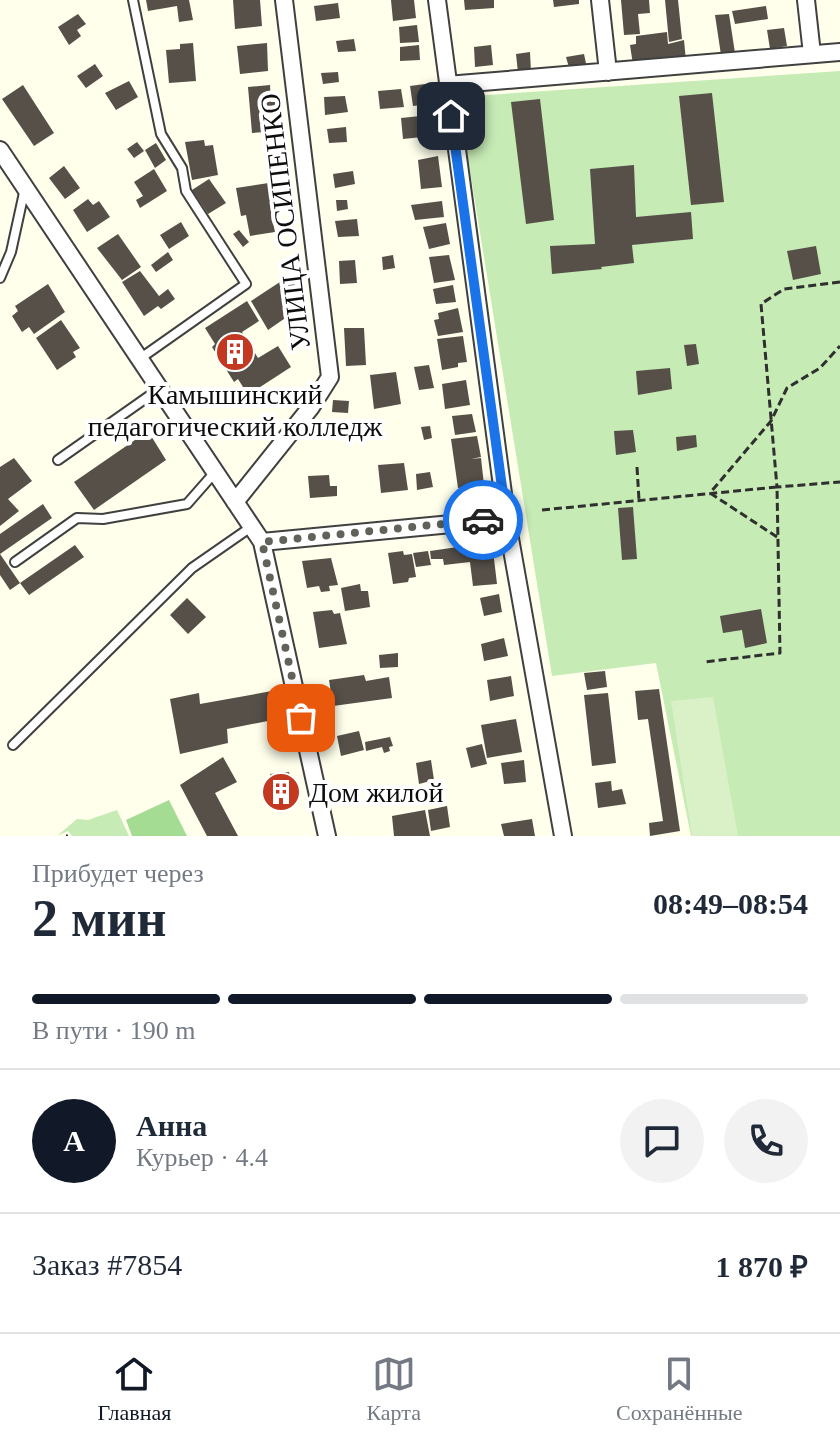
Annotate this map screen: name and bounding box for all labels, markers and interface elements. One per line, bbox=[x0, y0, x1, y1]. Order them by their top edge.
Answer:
pin bbox=[417, 82, 485, 150]
street label: УЛИЦА ОСИПЕНКО bbox=[254, 92, 316, 352]
icon: home bbox=[429, 94, 473, 138]
building icon: Камышинский педагогический колледж bbox=[214, 331, 256, 373]
place label: Камышинский педагогический колледж bbox=[88, 379, 383, 442]
courier bbox=[443, 480, 523, 560]
icon: car bbox=[461, 498, 505, 542]
pin bbox=[267, 684, 335, 752]
icon: bag bbox=[279, 696, 323, 740]
building icon: Дом жилой bbox=[260, 771, 302, 813]
place label: Дом жилой bbox=[309, 777, 444, 808]
text: Прибудет через bbox=[32, 859, 204, 888]
text: 08:49–08:54 bbox=[653, 887, 808, 920]
text: 2 мин bbox=[32, 890, 166, 947]
text: В пути · 190 m bbox=[32, 1016, 195, 1045]
button: chat bbox=[620, 1099, 704, 1183]
button: phone bbox=[724, 1099, 808, 1183]
text: Анна bbox=[136, 1109, 207, 1142]
text: А bbox=[63, 1124, 85, 1157]
text: Курьер · 4.4 bbox=[136, 1143, 268, 1172]
text: Заказ #7854 bbox=[32, 1248, 182, 1281]
text: 1 870 ₽ bbox=[716, 1250, 808, 1283]
tab: Главная bbox=[98, 1352, 171, 1426]
tab: Карта bbox=[366, 1352, 421, 1426]
tab: Сохранённые bbox=[616, 1352, 742, 1426]

